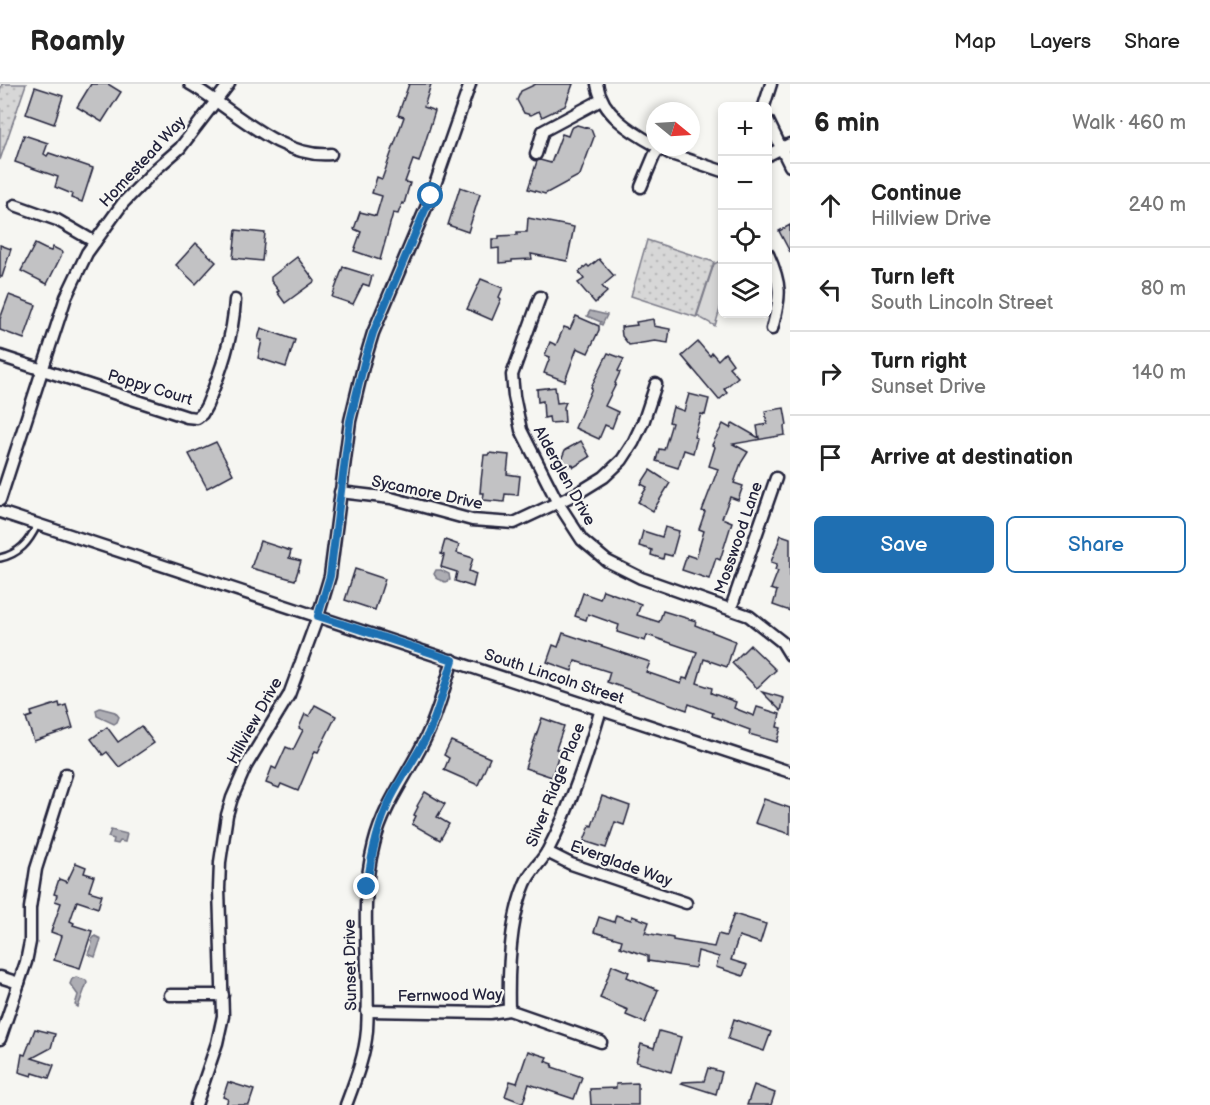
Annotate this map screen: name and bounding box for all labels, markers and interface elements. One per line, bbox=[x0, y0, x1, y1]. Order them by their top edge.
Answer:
text: Roamly bbox=[30, 25, 125, 58]
text: Map bbox=[954, 29, 996, 54]
text: Layers bbox=[1029, 29, 1091, 54]
text: Share bbox=[1124, 29, 1180, 54]
north arrow bbox=[646, 102, 700, 156]
map controls bbox=[718, 102, 772, 318]
button: + bbox=[718, 102, 772, 156]
text: 6 min bbox=[814, 108, 880, 139]
text: Walk · 460 m bbox=[1072, 111, 1186, 135]
street label: Homestead Way bbox=[96, 112, 190, 211]
button: − bbox=[718, 156, 772, 210]
text: Continue bbox=[871, 180, 961, 207]
route start bbox=[417, 182, 443, 208]
icon: ahead bbox=[814, 189, 847, 222]
text: 240 m bbox=[1129, 193, 1186, 217]
text: Hillview Drive bbox=[871, 207, 991, 231]
button: locate bbox=[718, 210, 772, 264]
button: layers bbox=[718, 264, 772, 318]
text: Turn left bbox=[871, 264, 955, 291]
icon: left bbox=[814, 273, 847, 306]
text: 80 m bbox=[1141, 277, 1186, 301]
text: South Lincoln Street bbox=[871, 291, 1053, 315]
text: Turn right bbox=[871, 348, 967, 375]
icon: right bbox=[814, 357, 847, 390]
text: 140 m bbox=[1132, 361, 1186, 385]
street label: Poppy Court bbox=[105, 366, 195, 410]
text: Sunset Drive bbox=[871, 375, 986, 399]
street label: Alderglen Drive bbox=[529, 423, 599, 529]
icon: arrive bbox=[814, 441, 847, 474]
text: Arrive at destination bbox=[871, 444, 1073, 471]
street label: Sycamore Drive bbox=[370, 472, 485, 514]
street label: Mosswood Lane bbox=[711, 479, 767, 597]
button: Save bbox=[814, 516, 994, 573]
button: Share bbox=[1006, 516, 1186, 573]
street label: South Lincoln Street bbox=[482, 645, 626, 709]
street label: Hillview Drive bbox=[223, 674, 287, 768]
street label: Silver Ridge Place bbox=[522, 720, 590, 850]
street label: Everglade Way bbox=[567, 837, 675, 891]
route end bbox=[353, 873, 379, 899]
street label: Sunset Drive bbox=[341, 918, 361, 1011]
street label: Fernwood Way bbox=[397, 986, 503, 1006]

